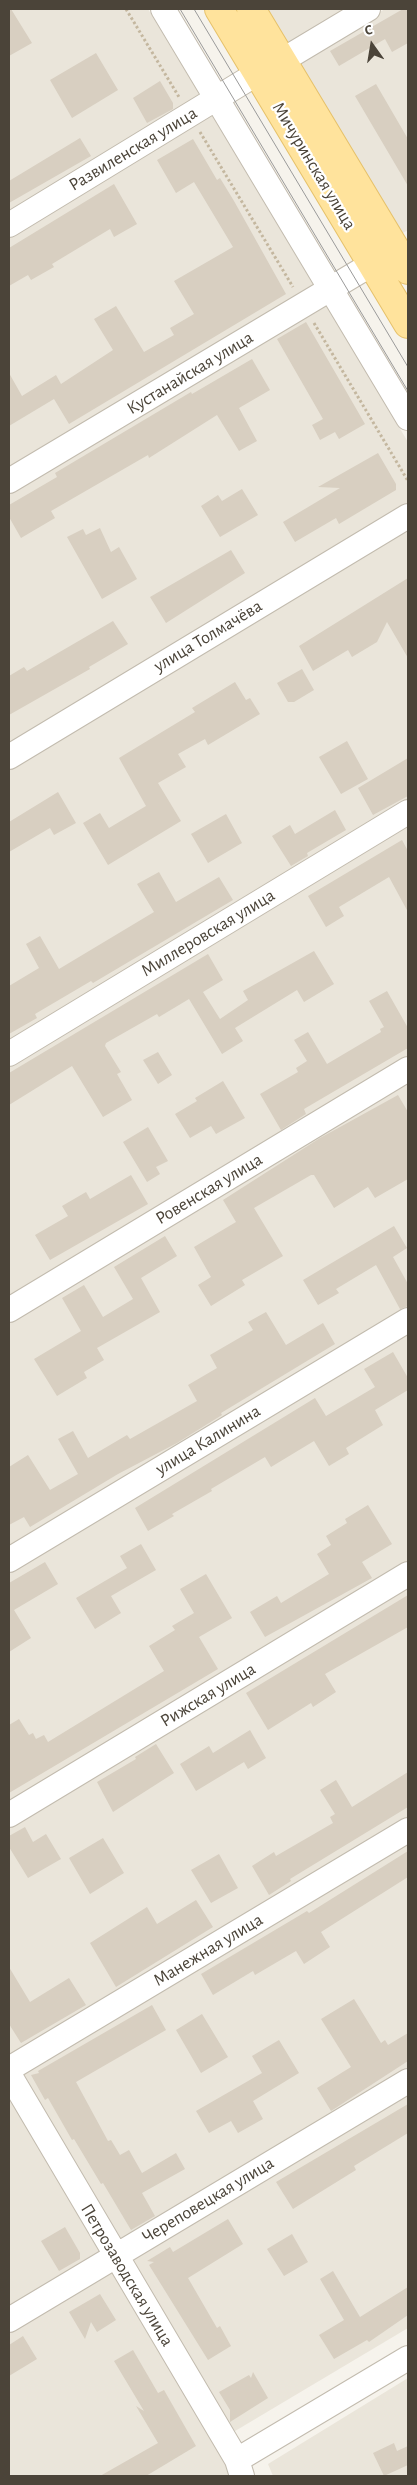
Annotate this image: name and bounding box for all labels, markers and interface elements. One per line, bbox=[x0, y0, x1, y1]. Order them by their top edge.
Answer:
north arrow bbox=[347, 20, 397, 70]
text: С bbox=[363, 23, 374, 38]
street label: Мичуринская улица bbox=[267, 98, 361, 234]
street label: Развиленская улица bbox=[65, 102, 201, 196]
street label: Кустанайская улица bbox=[123, 327, 257, 419]
street label: улица Толмачёва bbox=[150, 595, 266, 677]
street label: Миллеровская улица bbox=[137, 884, 279, 982]
street label: Ровенская улица bbox=[152, 1149, 266, 1229]
street label: улица Калинина bbox=[152, 1400, 264, 1480]
street label: Рижская улица bbox=[156, 1658, 260, 1732]
street label: Манежная улица bbox=[149, 1909, 267, 1991]
street label: Череповецкая улица bbox=[138, 2152, 278, 2248]
street label: Петрозаводская улица bbox=[76, 2200, 178, 2350]

